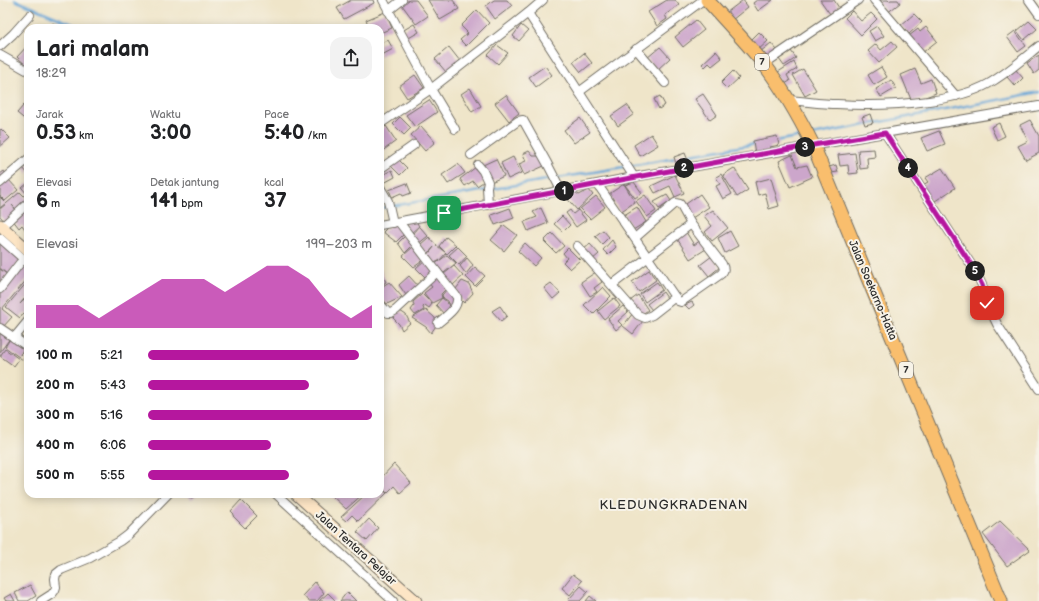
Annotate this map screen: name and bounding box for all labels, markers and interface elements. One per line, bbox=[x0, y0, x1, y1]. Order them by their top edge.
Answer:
text: Lari malam bbox=[36, 36, 149, 63]
button: share bbox=[330, 37, 372, 79]
road number: 7 bbox=[755, 54, 769, 70]
text: 18:29 bbox=[36, 65, 66, 81]
text: Jarak bbox=[36, 108, 63, 121]
text: Waktu bbox=[150, 108, 181, 121]
text: Pace bbox=[264, 108, 289, 121]
text: 0.53 bbox=[36, 121, 76, 145]
text: 3:00 bbox=[150, 121, 191, 145]
text: 5:40 bbox=[264, 121, 305, 145]
text: km bbox=[76, 129, 94, 142]
text: /km bbox=[305, 129, 327, 142]
pin: 3 bbox=[795, 137, 815, 157]
text: 3 bbox=[802, 140, 808, 153]
pin: 2 bbox=[674, 158, 694, 178]
pin: 4 bbox=[898, 158, 918, 178]
text: 2 bbox=[681, 161, 687, 174]
text: 4 bbox=[905, 161, 911, 174]
text: Elevasi bbox=[36, 176, 72, 189]
text: Detak jantung bbox=[150, 176, 219, 189]
text: kcal bbox=[264, 176, 284, 189]
pin: 1 bbox=[554, 181, 574, 201]
text: 1 bbox=[562, 184, 566, 197]
text: 6 bbox=[36, 189, 48, 213]
text: 141 bbox=[150, 189, 178, 213]
text: 37 bbox=[264, 189, 287, 213]
pin bbox=[427, 196, 461, 230]
text: m bbox=[48, 197, 60, 210]
text: bpm bbox=[178, 197, 203, 210]
icon: arrive bbox=[433, 202, 455, 224]
text: Elevasi bbox=[36, 236, 78, 252]
text: 199–203 m bbox=[306, 236, 372, 252]
street label: Jalan Soekarno-Hatta bbox=[846, 238, 900, 342]
pin: 5 bbox=[965, 261, 985, 281]
text: 5 bbox=[972, 264, 978, 277]
pin bbox=[970, 286, 1004, 320]
icon: check bbox=[976, 292, 998, 314]
text: 100 m bbox=[36, 347, 72, 363]
text: 5:21 bbox=[100, 347, 123, 363]
road number: 7 bbox=[899, 362, 913, 378]
text: 200 m bbox=[36, 377, 74, 393]
text: 5:43 bbox=[100, 377, 126, 393]
text: 300 m bbox=[36, 407, 74, 423]
text: 5:16 bbox=[100, 407, 123, 423]
text: 400 m bbox=[36, 437, 74, 453]
text: 6:06 bbox=[100, 437, 126, 453]
text: 500 m bbox=[36, 467, 74, 483]
text: 5:55 bbox=[100, 467, 125, 483]
district label: KLEDUNGKRADENAN bbox=[599, 497, 749, 513]
street label: Jalan Tentara Pelajar bbox=[313, 508, 400, 588]

